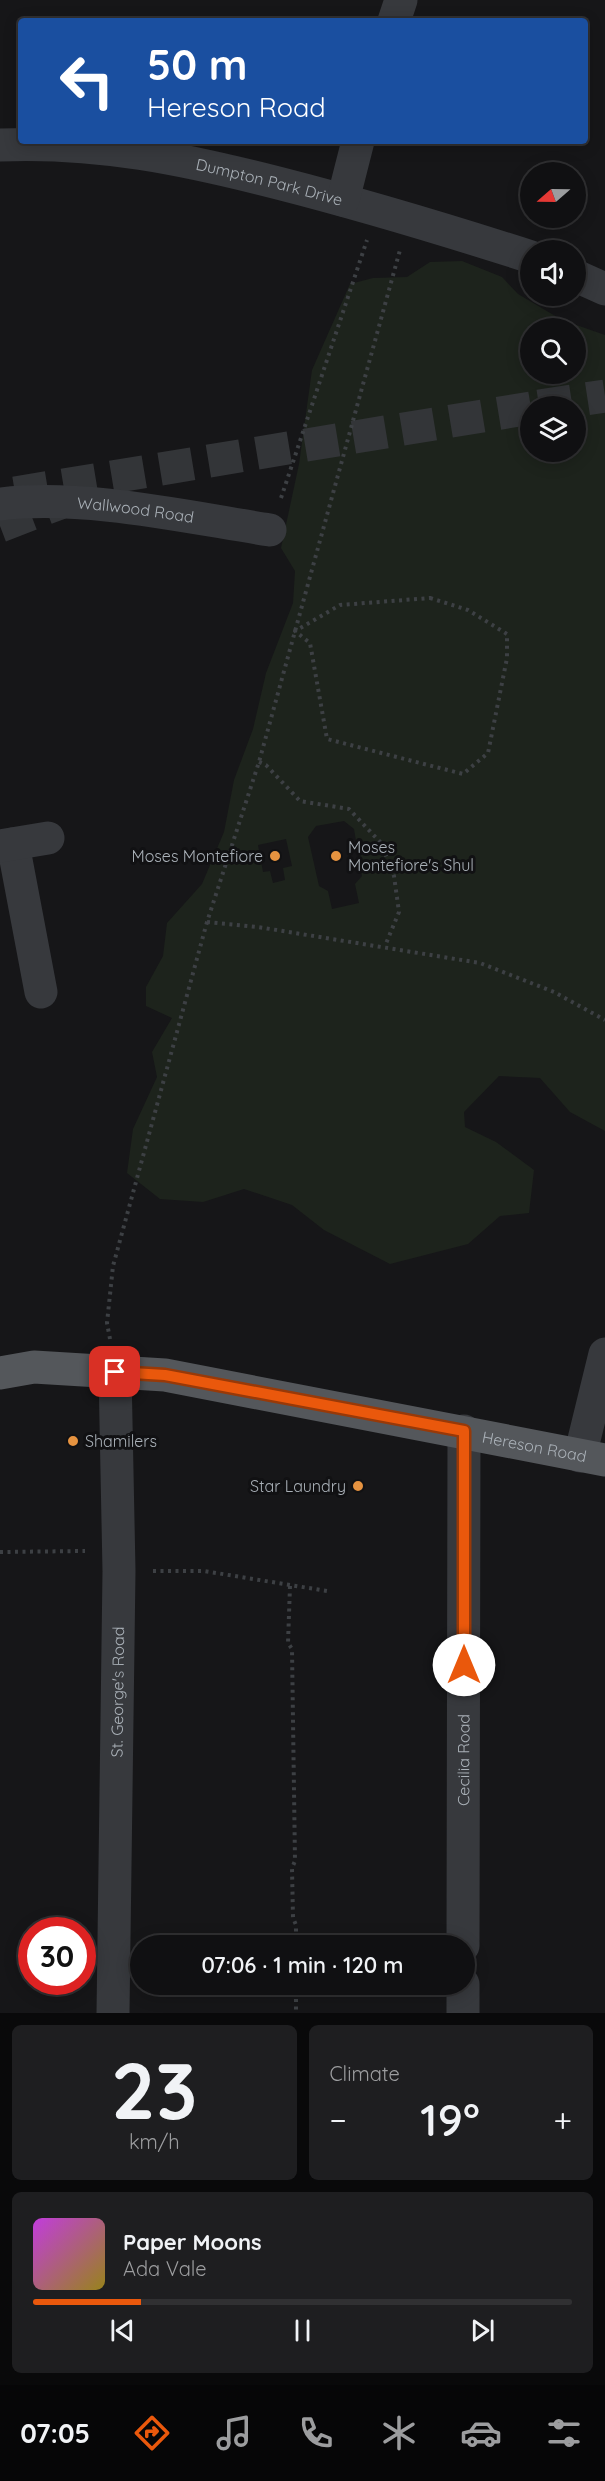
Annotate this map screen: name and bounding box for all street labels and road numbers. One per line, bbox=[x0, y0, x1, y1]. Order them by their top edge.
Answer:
street label: Dumpton Park Drive bbox=[194, 154, 345, 210]
street label: Wallwood Road bbox=[76, 493, 195, 527]
street label: Hereson Road bbox=[480, 1426, 588, 1466]
street label: St. George's Road bbox=[106, 1626, 128, 1758]
street label: Cecilia Road bbox=[453, 1714, 473, 1806]

